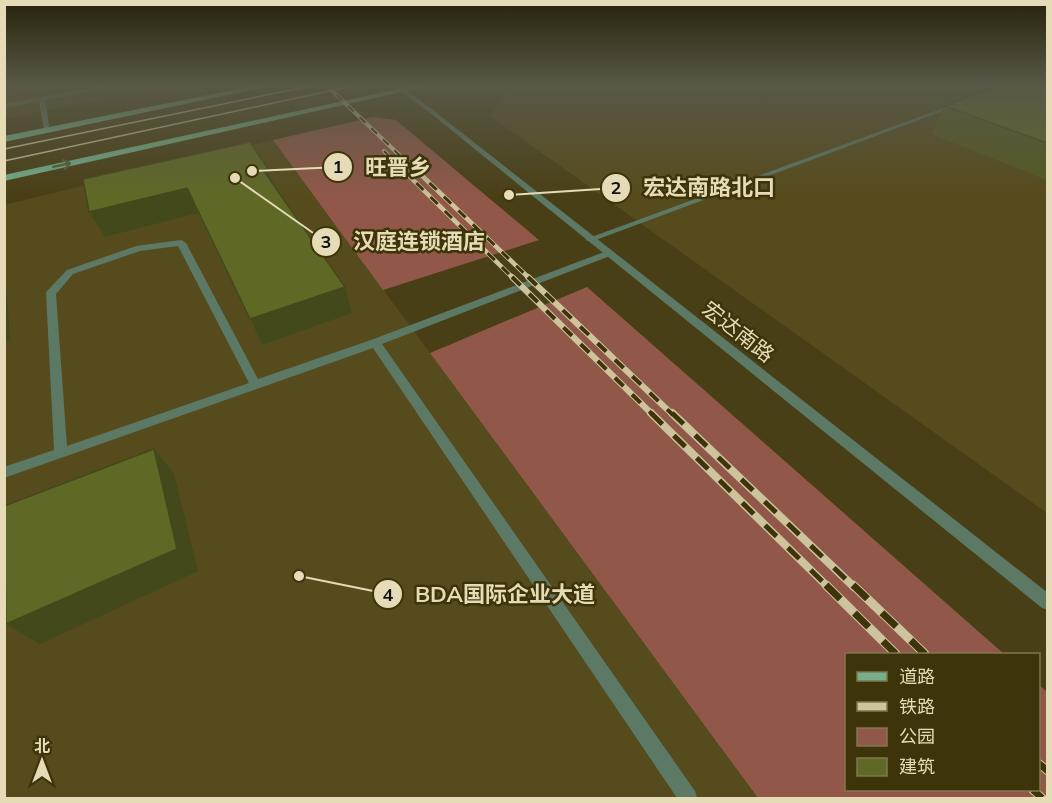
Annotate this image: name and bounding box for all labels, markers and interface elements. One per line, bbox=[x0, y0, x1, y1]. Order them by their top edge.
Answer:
callout: 旺晋乡 bbox=[323, 147, 443, 187]
text: 旺晋乡 bbox=[365, 153, 431, 181]
text: 1 bbox=[333, 155, 343, 178]
one-way arrow bbox=[52, 159, 71, 171]
callout: 宏达南路北口 bbox=[601, 168, 787, 208]
text: 宏达南路北口 bbox=[643, 173, 775, 201]
text: 2 bbox=[611, 176, 621, 199]
callout: 汉庭连锁酒店 bbox=[311, 222, 497, 262]
text: 汉庭连锁酒店 bbox=[353, 227, 485, 255]
text: 3 bbox=[321, 230, 331, 253]
street label: 宏达南路 bbox=[698, 295, 780, 367]
callout: BDA国际企业大道 bbox=[373, 574, 607, 614]
text: BDA国际企业大道 bbox=[415, 580, 595, 608]
text: 4 bbox=[383, 583, 394, 606]
legend bbox=[845, 653, 1040, 791]
text: 道路 bbox=[899, 665, 935, 688]
text: 铁路 bbox=[899, 695, 935, 718]
text: 公园 bbox=[899, 725, 935, 748]
north arrow bbox=[12, 731, 72, 791]
text: 北 bbox=[34, 736, 50, 756]
text: 建筑 bbox=[899, 755, 935, 778]

